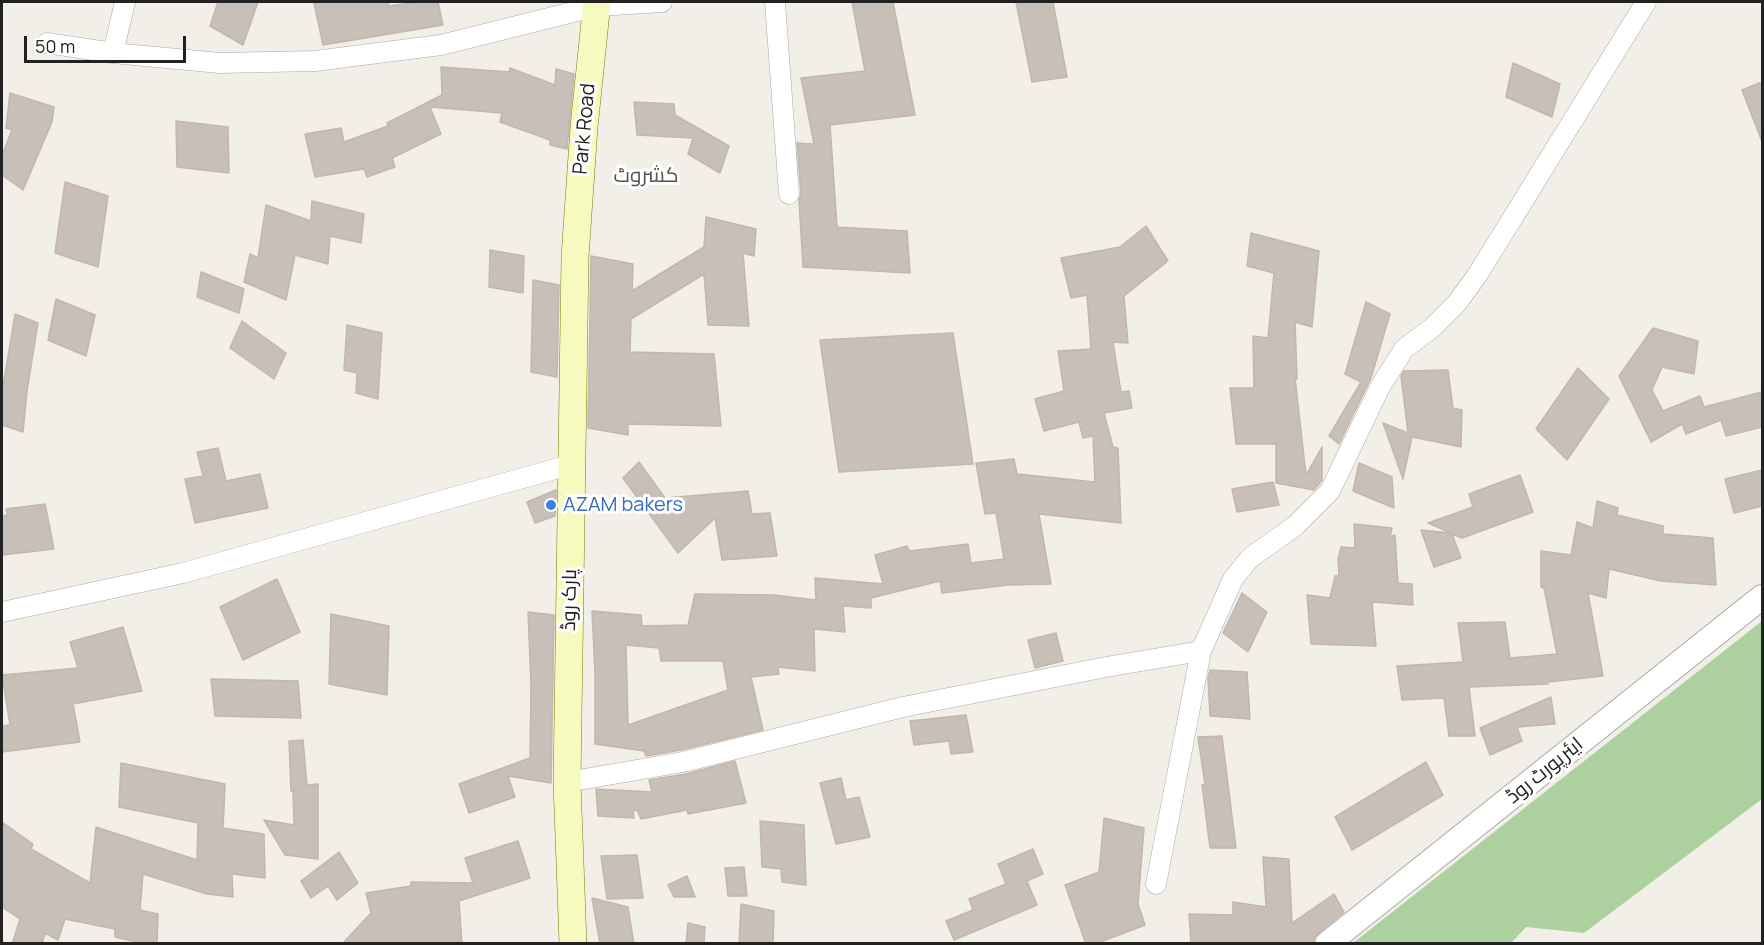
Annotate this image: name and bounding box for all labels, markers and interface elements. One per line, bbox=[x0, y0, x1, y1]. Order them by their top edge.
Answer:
scale bar bbox=[27, 24, 189, 62]
text: 50 m bbox=[35, 34, 75, 58]
street label: Park Road bbox=[569, 83, 601, 175]
district label: کشروٹ bbox=[613, 163, 679, 189]
place label: AZAM bakers bbox=[563, 493, 683, 517]
marker: AZAM bakers bbox=[544, 498, 558, 512]
street label: پارک روڈ bbox=[557, 569, 583, 631]
street label: ایئرپورٹ روڈ bbox=[1502, 733, 1588, 809]

